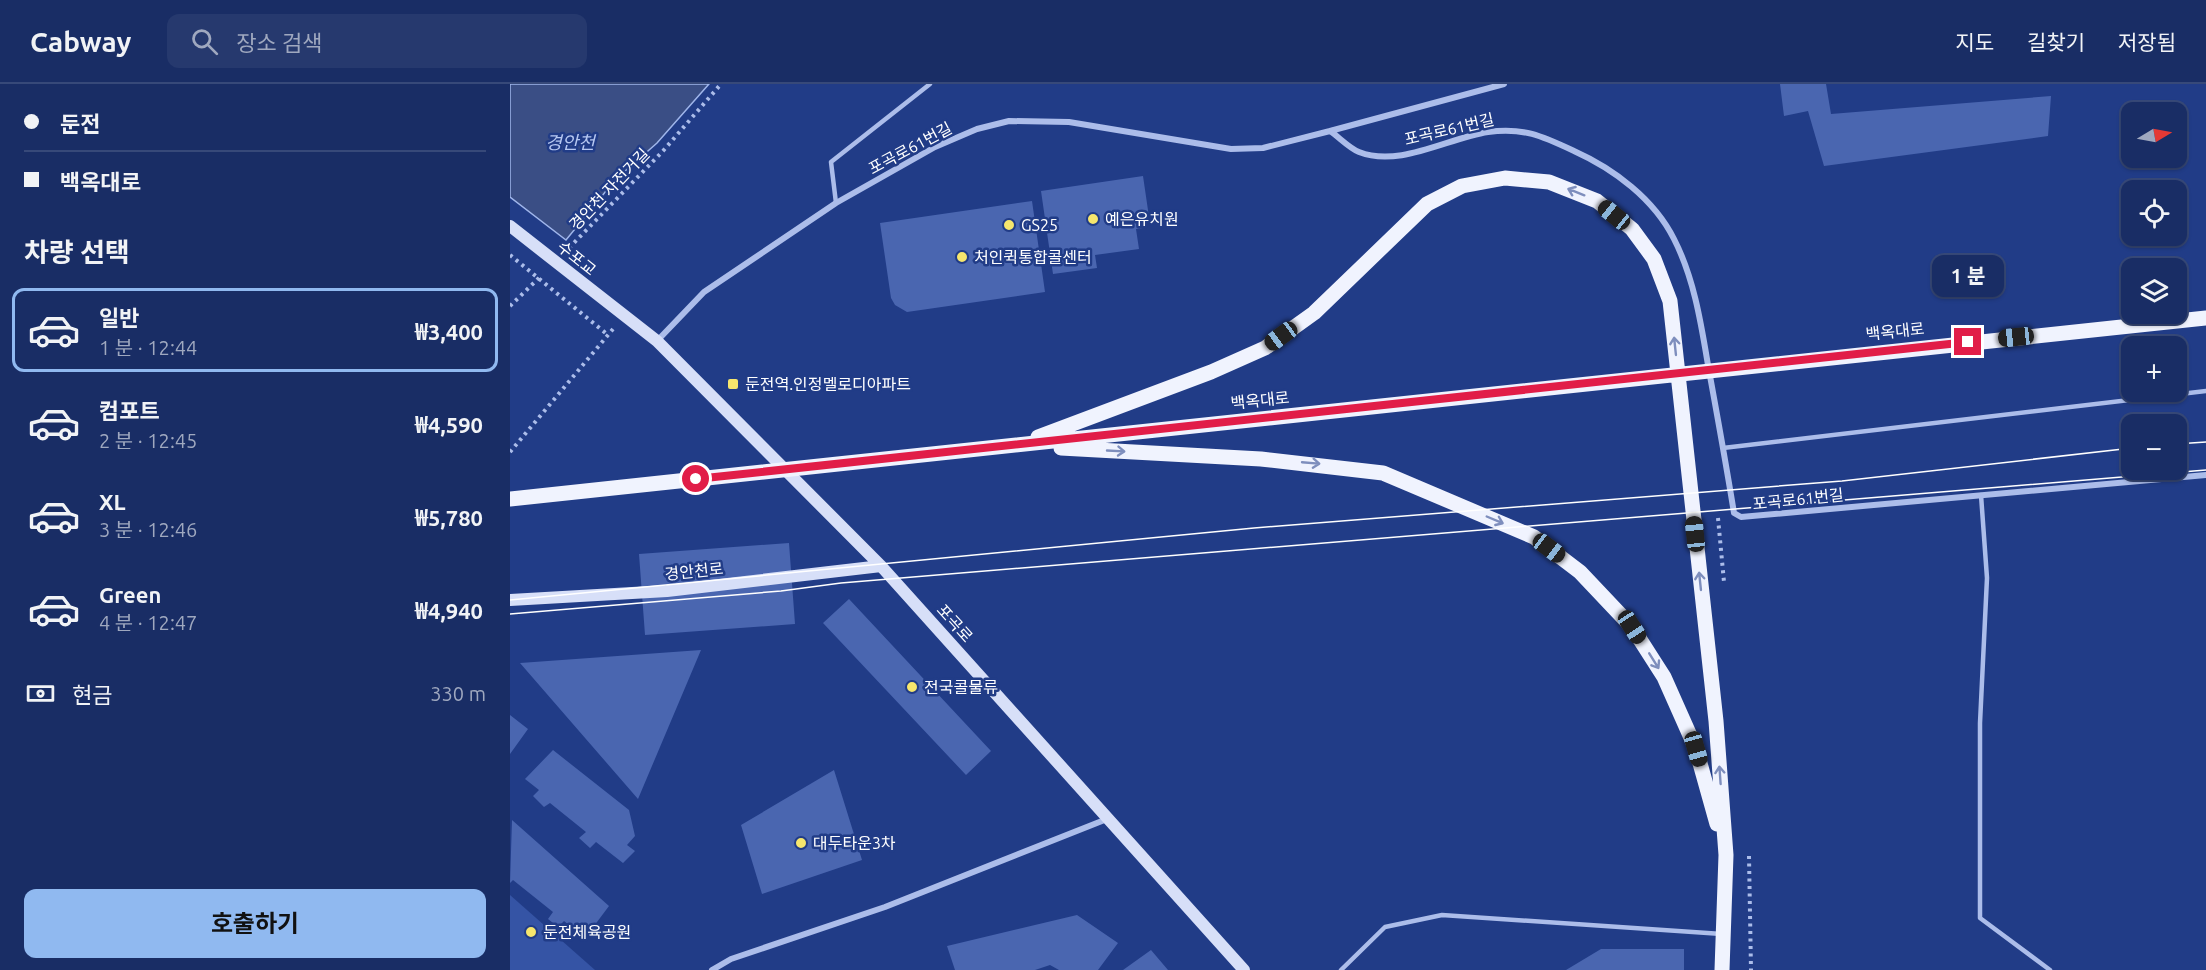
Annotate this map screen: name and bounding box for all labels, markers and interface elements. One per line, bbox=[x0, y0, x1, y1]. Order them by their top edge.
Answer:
search box bbox=[167, 14, 587, 68]
icon: search bbox=[188, 25, 221, 58]
text: Cabway bbox=[30, 26, 131, 57]
text: 장소 검색 bbox=[236, 30, 322, 55]
text: 지도 bbox=[1955, 30, 1994, 54]
text: 길찾기 bbox=[2027, 30, 2085, 54]
text: 저장됨 bbox=[2118, 30, 2176, 54]
north arrow bbox=[2121, 102, 2187, 168]
map controls bbox=[2121, 102, 2187, 480]
street label: 포곡로61번길 bbox=[1402, 110, 1496, 148]
text: 둔전 bbox=[60, 111, 100, 136]
street label: 포곡로61번길 bbox=[865, 119, 955, 177]
water label: 경안천 bbox=[545, 132, 597, 152]
street label: 경안천 자전거길 bbox=[565, 144, 653, 234]
text: 백옥대로 bbox=[60, 169, 141, 194]
button: locate bbox=[2121, 180, 2187, 246]
one-way arrow bbox=[1567, 186, 1585, 197]
car bbox=[1594, 197, 1634, 233]
place label: 예은유치원 bbox=[1105, 210, 1179, 228]
marker: 예은유치원 bbox=[1086, 212, 1100, 226]
place label: GS25 bbox=[1021, 216, 1058, 234]
marker: GS25 bbox=[1002, 218, 1016, 232]
text: 차량 선택 bbox=[24, 237, 130, 267]
street label: 수포교 bbox=[554, 237, 600, 279]
place label: 처인퀵통합콜센터 bbox=[974, 248, 1092, 266]
marker: 처인퀵통합콜센터 bbox=[955, 250, 969, 264]
callout: 1 분 bbox=[1932, 255, 2004, 297]
button: layers bbox=[2121, 258, 2187, 324]
text: 1 분 bbox=[1951, 264, 1985, 287]
icon: car bbox=[27, 303, 81, 357]
text: 일반 bbox=[99, 305, 139, 330]
car bbox=[1261, 318, 1301, 354]
text: ₩3,400 bbox=[415, 319, 483, 344]
street label: 백옥대로 bbox=[1865, 319, 1925, 343]
car bbox=[1997, 326, 2035, 348]
route end bbox=[1954, 328, 1981, 355]
text: 1 분 · 12:44 bbox=[99, 336, 197, 359]
one-way arrow bbox=[1669, 336, 1680, 356]
button: + bbox=[2121, 336, 2187, 402]
place label: 둔전역.인정멜로디아파트 bbox=[745, 375, 911, 393]
marker: 둔전역.인정멜로디아파트 bbox=[726, 377, 740, 391]
street label: 백옥대로 bbox=[1230, 388, 1290, 412]
icon: car bbox=[27, 396, 81, 450]
text: 컴포트 bbox=[99, 398, 160, 423]
text: ₩4,590 bbox=[415, 412, 483, 437]
button: − bbox=[2121, 414, 2187, 480]
text: 2 분 · 12:45 bbox=[99, 429, 197, 452]
one-way arrow bbox=[1106, 446, 1126, 457]
one-way arrow bbox=[1300, 458, 1320, 469]
route start bbox=[682, 465, 709, 492]
street label: 포곡로61번길 bbox=[1751, 485, 1845, 513]
icon: car bbox=[27, 489, 81, 543]
text: XL bbox=[99, 489, 126, 514]
text: ₩5,780 bbox=[415, 505, 483, 530]
one-way arrow bbox=[1486, 515, 1504, 526]
car bbox=[1684, 515, 1706, 553]
text: 3 분 · 12:46 bbox=[99, 518, 197, 541]
car bbox=[1529, 530, 1569, 566]
street label: 경안천로 bbox=[664, 559, 724, 583]
one-way arrow bbox=[1695, 572, 1706, 592]
icon: car bbox=[27, 582, 81, 636]
text: Green bbox=[99, 582, 161, 607]
text: ₩4,940 bbox=[415, 598, 483, 623]
street label: 포곡로 bbox=[934, 601, 977, 646]
car bbox=[1615, 607, 1649, 647]
text: 4 분 · 12:47 bbox=[99, 611, 197, 634]
one-way arrow bbox=[1648, 652, 1660, 669]
icon: cash bbox=[24, 677, 57, 710]
place label: 전국콜물류 bbox=[924, 678, 998, 696]
marker: 전국콜물류 bbox=[905, 680, 919, 694]
text: 현금 bbox=[72, 682, 112, 707]
text: 330 m bbox=[430, 682, 486, 705]
car bbox=[1682, 729, 1710, 769]
one-way arrow bbox=[1714, 766, 1725, 786]
place label: 대두타운3차 bbox=[813, 834, 896, 852]
marker: 대두타운3차 bbox=[794, 836, 808, 850]
button: 호출하기 bbox=[24, 889, 486, 958]
place label: 둔전체육공원 bbox=[543, 923, 631, 941]
marker: 둔전체육공원 bbox=[524, 925, 538, 939]

